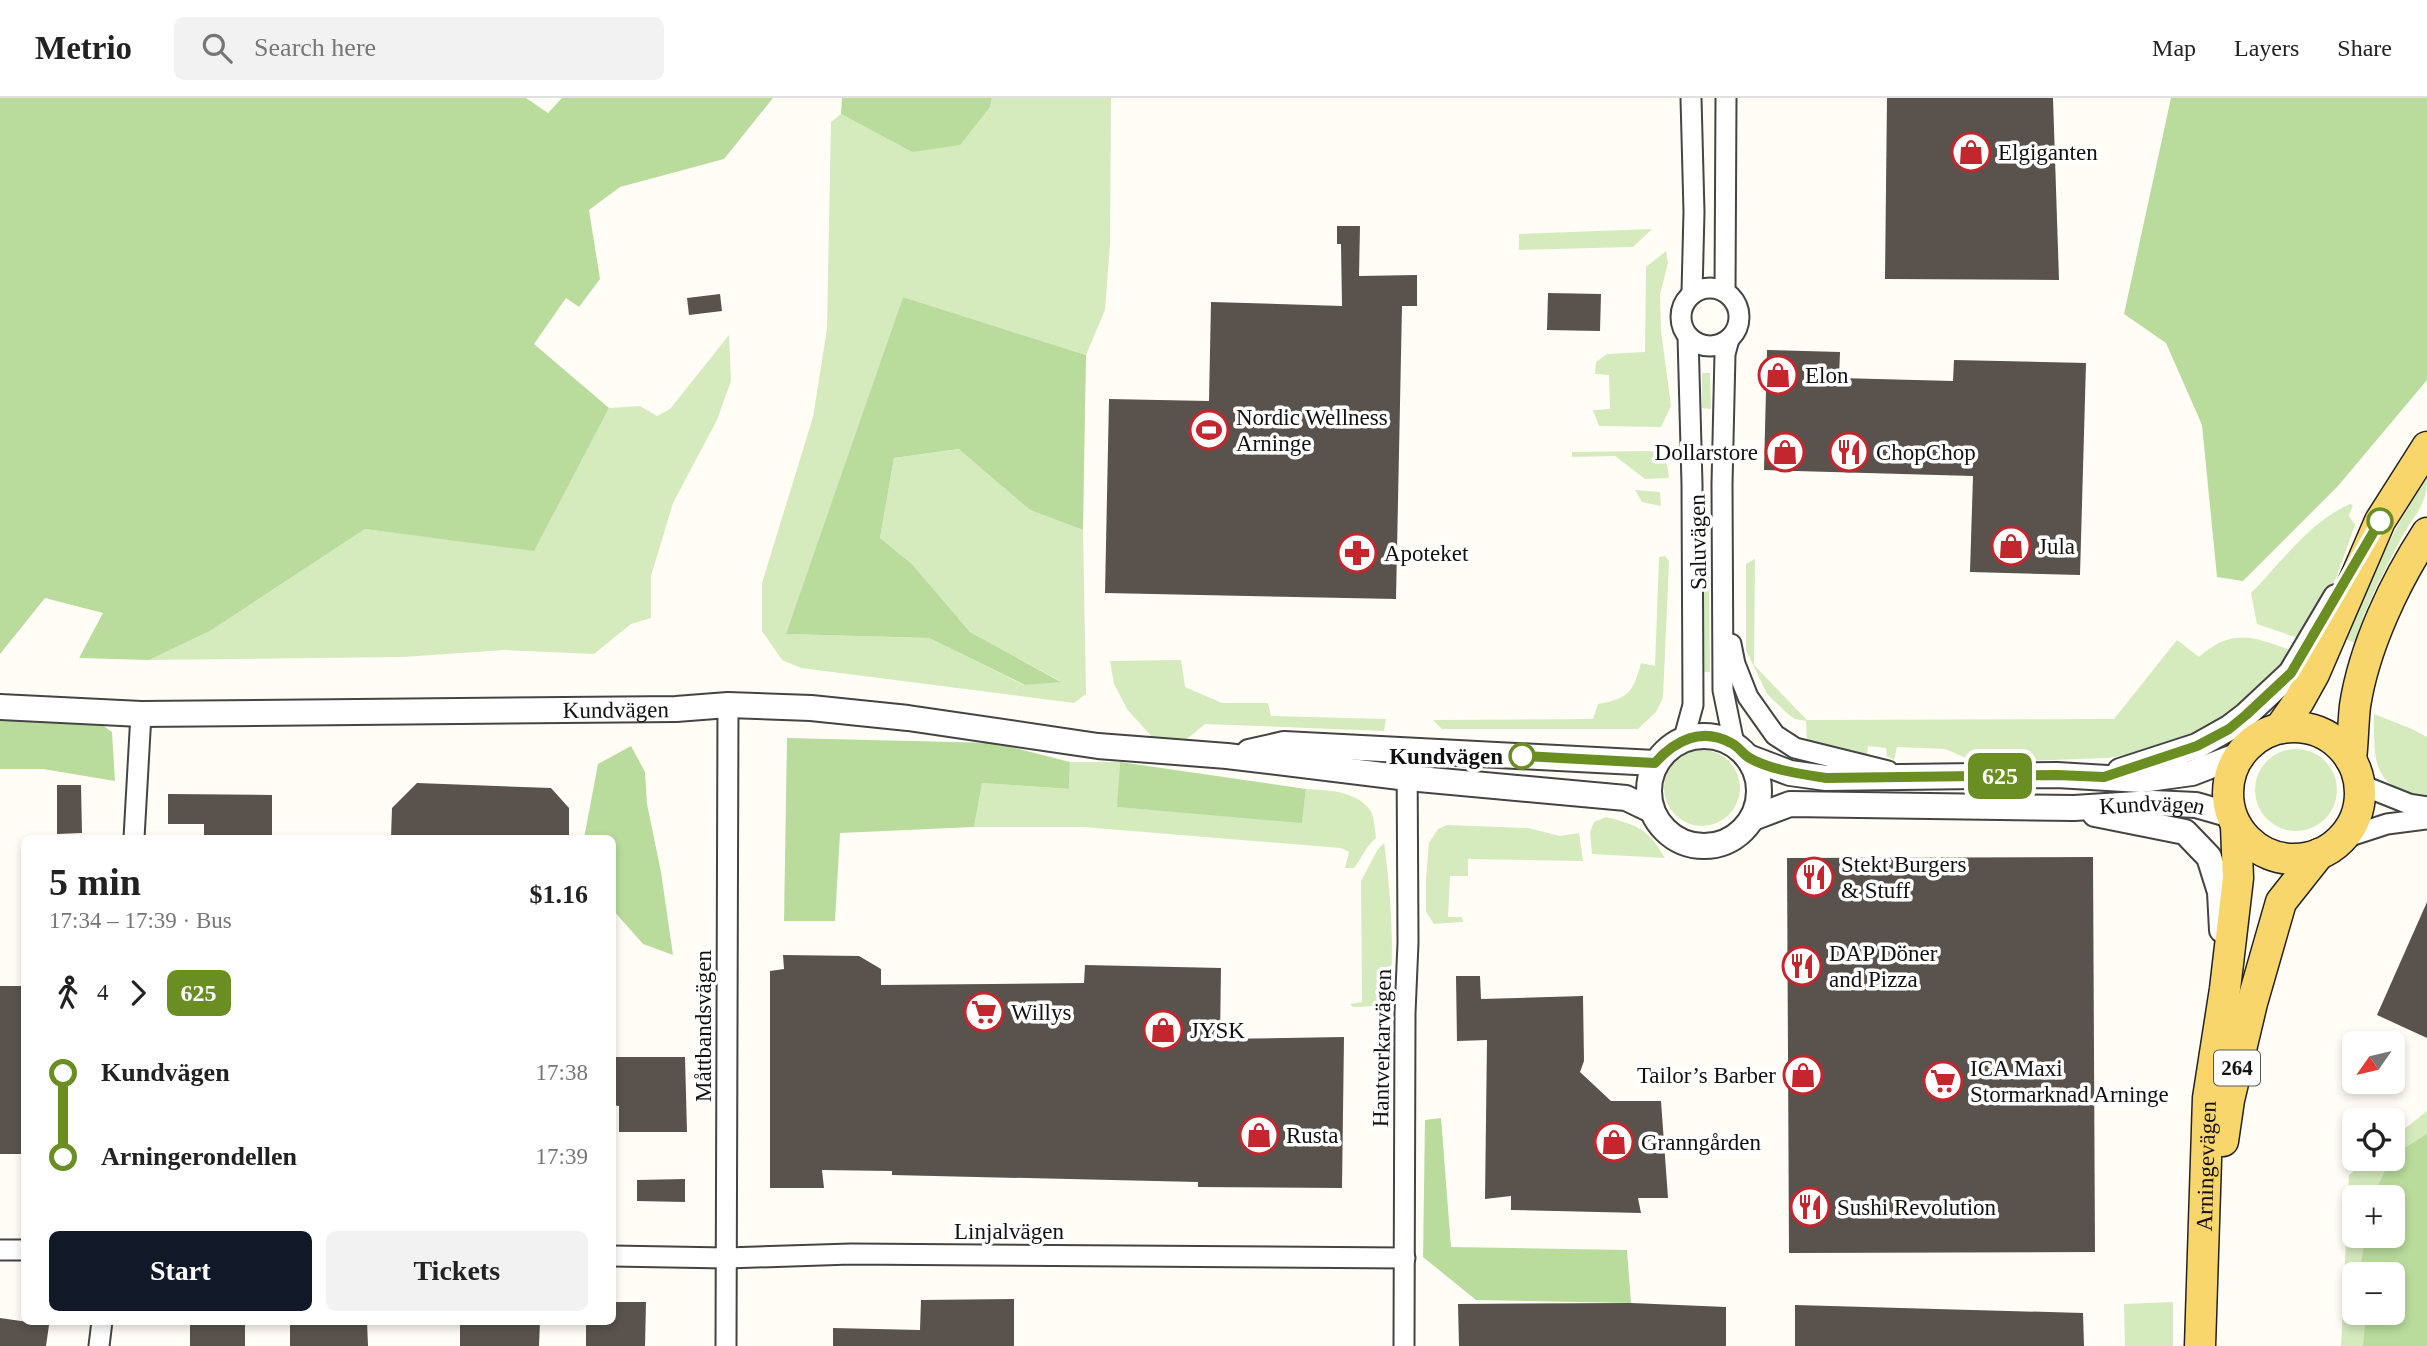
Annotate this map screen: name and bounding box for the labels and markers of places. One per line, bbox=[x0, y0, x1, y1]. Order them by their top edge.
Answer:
shop icon: Elgiganten bbox=[1950, 131, 1992, 173]
place label: Elgiganten bbox=[1998, 140, 2098, 165]
shop icon: Elon bbox=[1757, 354, 1799, 396]
place label: Elon bbox=[1805, 363, 1849, 388]
place label: Nordic Wellness Arninge bbox=[1236, 405, 1388, 456]
sports icon: Nordic Wellness Arninge bbox=[1188, 409, 1230, 451]
shop icon: Dollarstore bbox=[1764, 431, 1806, 473]
restaurant icon: ChopChop bbox=[1828, 431, 1870, 473]
place label: Dollarstore bbox=[1655, 440, 1758, 465]
place label: ChopChop bbox=[1876, 440, 1976, 465]
unlabelled marker bbox=[2367, 508, 2393, 534]
shop icon: Jula bbox=[1990, 525, 2032, 567]
pharmacy icon: Apoteket bbox=[1336, 532, 1378, 574]
place label: Jula bbox=[2038, 534, 2075, 559]
place label: Apoteket bbox=[1384, 541, 1469, 566]
marker: Kundvägen bbox=[1509, 743, 1535, 769]
place label: Kundvägen bbox=[1389, 744, 1503, 769]
place label: Stekt Burgers & Stuff bbox=[1841, 852, 1966, 903]
restaurant icon: Stekt Burgers & Stuff bbox=[1793, 856, 1835, 898]
place label: DAP Döner and Pizza bbox=[1829, 941, 1938, 992]
restaurant icon: DAP Döner and Pizza bbox=[1781, 945, 1823, 987]
supermarket icon: Willys bbox=[963, 991, 1005, 1033]
place label: Willys bbox=[1011, 1000, 1071, 1025]
shop icon: JYSK bbox=[1142, 1009, 1184, 1051]
place label: JYSK bbox=[1190, 1018, 1245, 1043]
shop icon: Tailor’s Barber bbox=[1782, 1054, 1824, 1096]
place label: ICA Maxi Stormarknad Arninge bbox=[1970, 1056, 2169, 1107]
supermarket icon: ICA Maxi Stormarknad Arninge bbox=[1922, 1060, 1964, 1102]
place label: Tailor’s Barber bbox=[1637, 1063, 1776, 1088]
shop icon: Rusta bbox=[1238, 1114, 1280, 1156]
shop icon: Granngården bbox=[1593, 1121, 1635, 1163]
place label: Rusta bbox=[1286, 1123, 1338, 1148]
place label: Granngården bbox=[1641, 1130, 1762, 1155]
restaurant icon: Sushi Revolution bbox=[1789, 1186, 1831, 1228]
place label: Sushi Revolution bbox=[1837, 1195, 1997, 1220]

